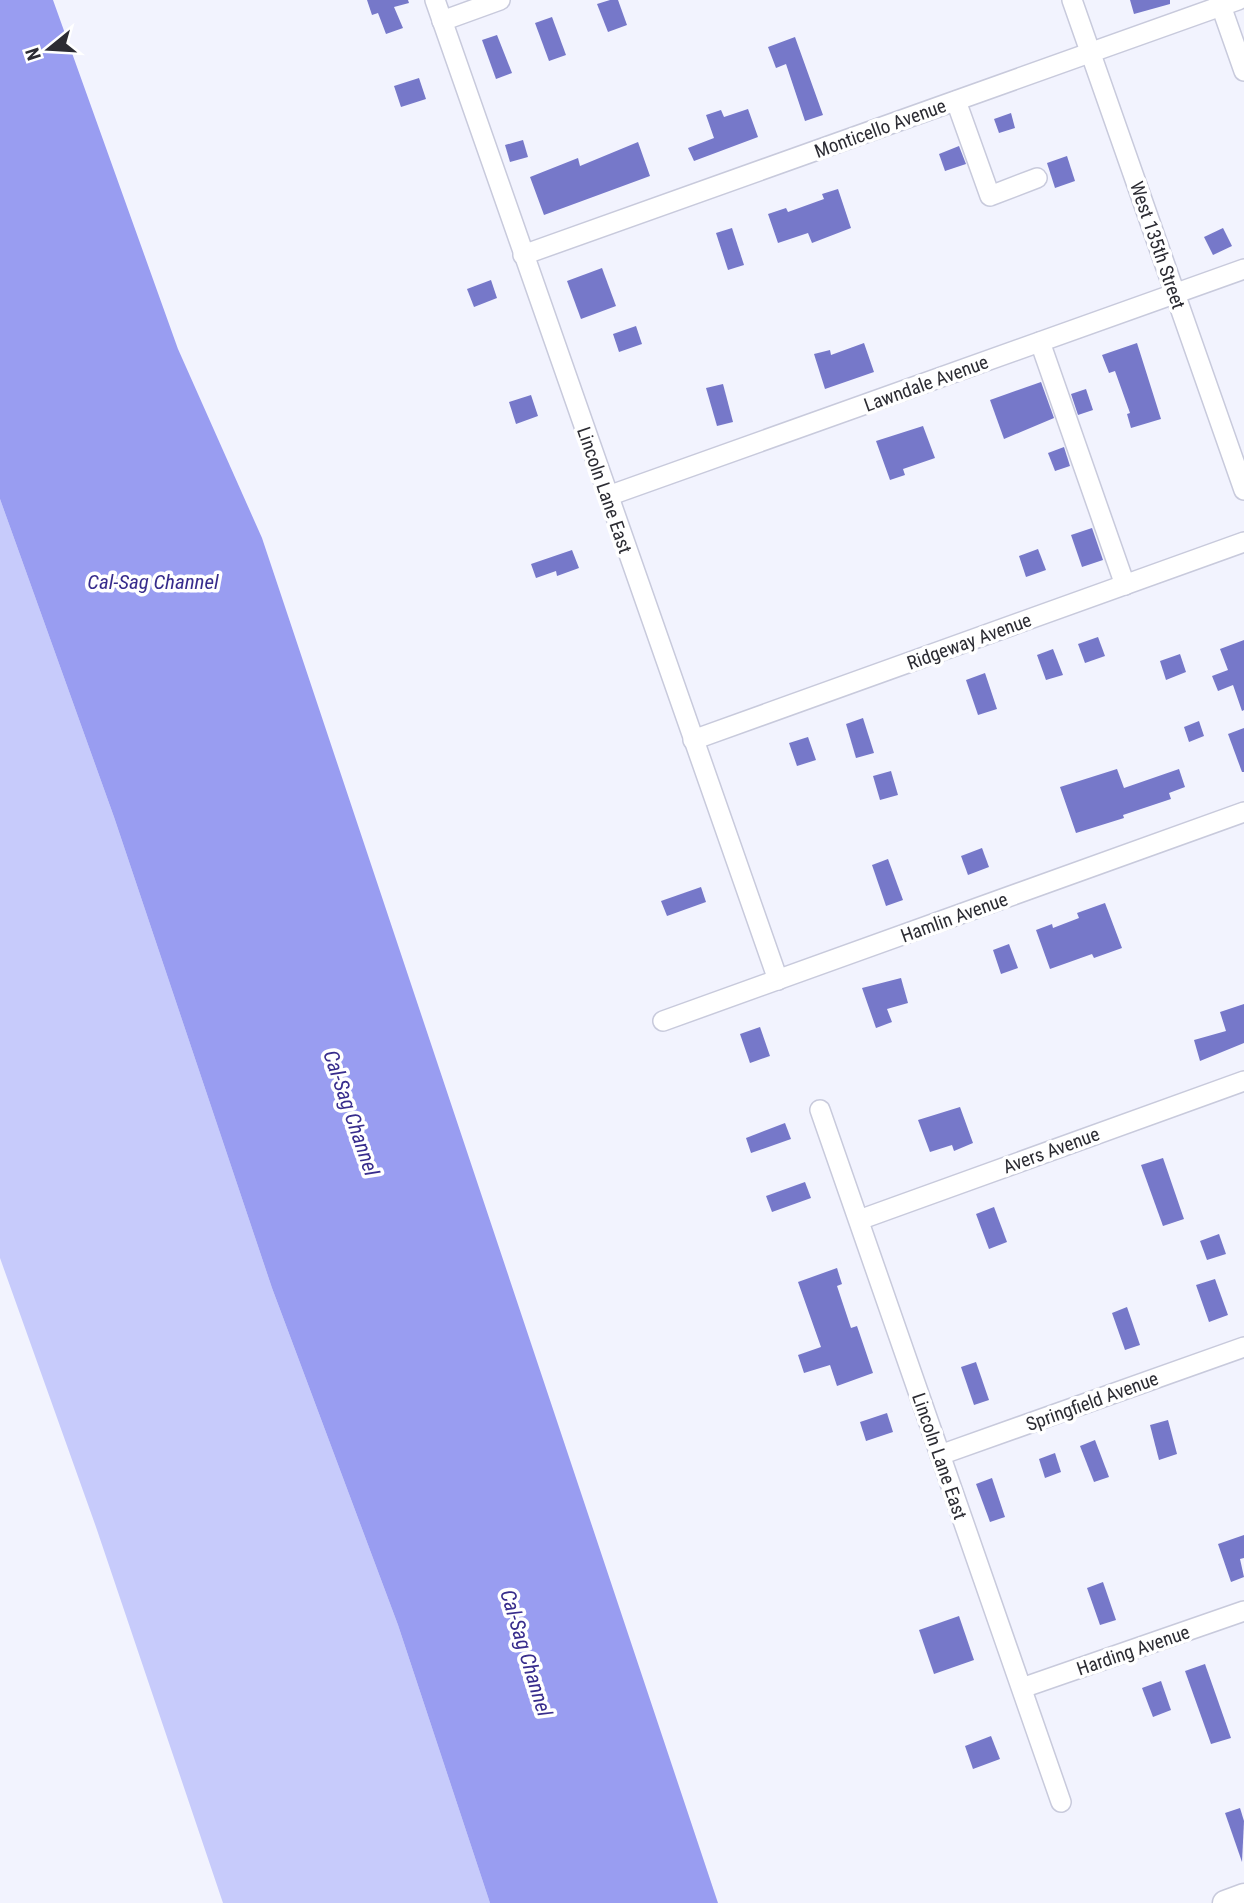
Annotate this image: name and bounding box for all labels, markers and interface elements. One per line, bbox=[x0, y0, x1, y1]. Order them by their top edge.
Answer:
north arrow bbox=[14, 14, 84, 84]
text: N bbox=[21, 45, 46, 63]
street label: Monticello Avenue bbox=[811, 94, 949, 163]
street label: West 135th Street bbox=[1125, 178, 1190, 312]
street label: Lawndale Avenue bbox=[861, 350, 992, 417]
street label: Lincoln Lane East bbox=[572, 424, 637, 556]
water label: Cal-Sag Channel bbox=[87, 570, 219, 594]
street label: Ridgeway Avenue bbox=[904, 608, 1034, 675]
street label: Hamlin Avenue bbox=[898, 887, 1011, 947]
water label: Cal-Sag Channel bbox=[318, 1047, 384, 1179]
street label: Avers Avenue bbox=[1000, 1122, 1103, 1179]
street label: Springfield Avenue bbox=[1023, 1367, 1162, 1436]
street label: Lincoln Lane East bbox=[907, 1390, 972, 1522]
water label: Cal-Sag Channel bbox=[495, 1587, 557, 1720]
street label: Harding Avenue bbox=[1074, 1620, 1193, 1681]

